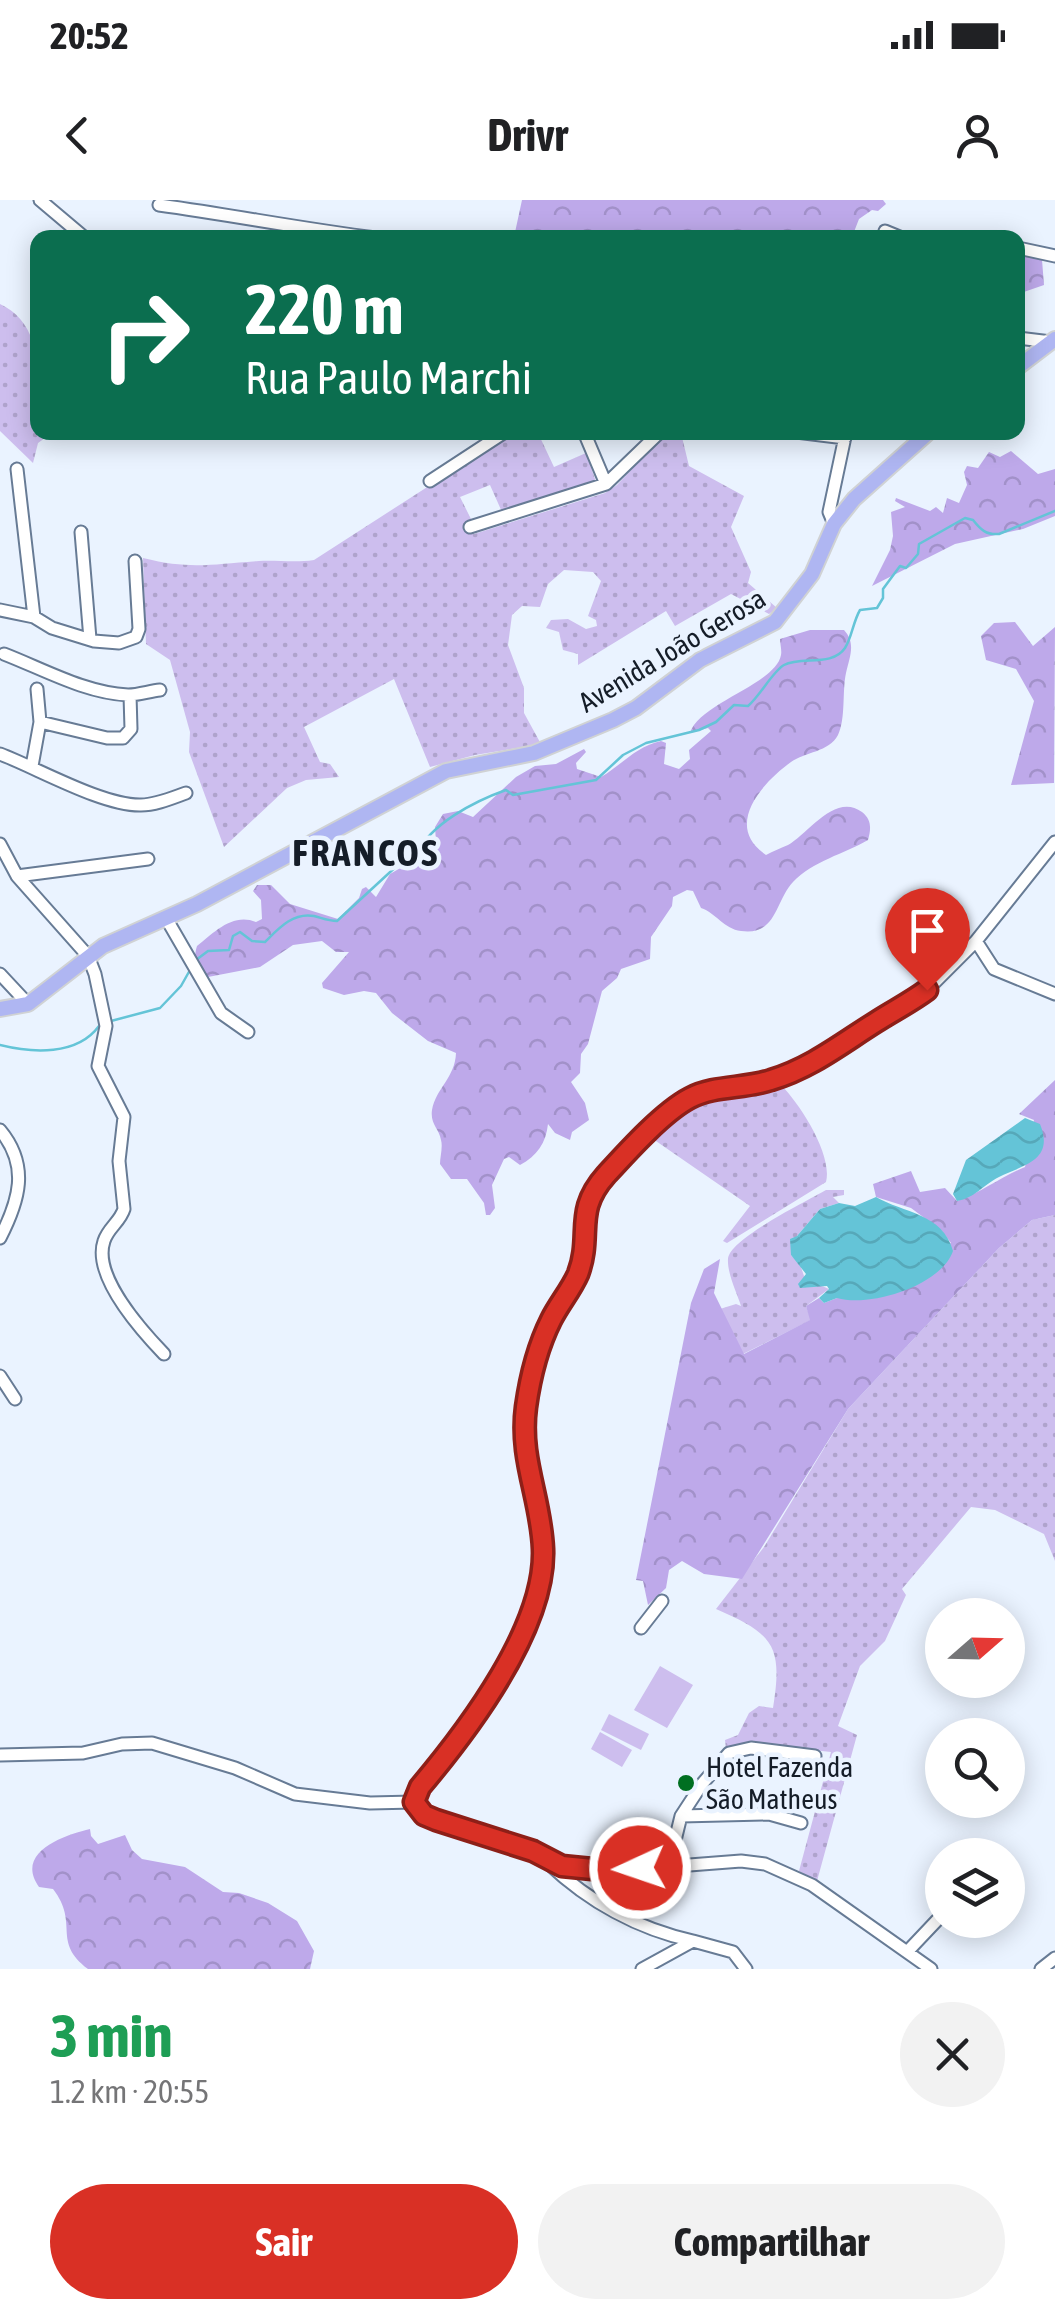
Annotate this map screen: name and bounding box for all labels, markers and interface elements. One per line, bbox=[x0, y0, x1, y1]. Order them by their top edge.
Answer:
text: 20:52 bbox=[50, 14, 129, 57]
icon: back bbox=[50, 108, 105, 163]
icon: person bbox=[950, 108, 1005, 163]
text: Drivr bbox=[487, 109, 568, 161]
text: 220 m bbox=[245, 269, 404, 349]
icon: right bbox=[80, 270, 210, 400]
text: Rua Paulo Marchi bbox=[245, 352, 532, 404]
street label: Avenida João Gerosa bbox=[573, 582, 771, 718]
district label: FRANCOS bbox=[292, 831, 440, 874]
pin bbox=[885, 888, 970, 991]
icon: arrive bbox=[900, 903, 955, 958]
north arrow bbox=[925, 1598, 1025, 1698]
map controls bbox=[925, 1598, 1025, 1938]
button: search bbox=[925, 1718, 1025, 1818]
place label: Hotel Fazenda São Matheus bbox=[706, 1751, 853, 1815]
marker: Hotel Fazenda São Matheus bbox=[675, 1772, 697, 1794]
position arrow bbox=[588, 1816, 692, 1920]
button: layers bbox=[925, 1838, 1025, 1938]
text: 3 min bbox=[50, 2001, 173, 2070]
button: close bbox=[900, 2002, 1005, 2107]
text: 1.2 km · 20:55 bbox=[50, 2073, 209, 2110]
button: Sair bbox=[50, 2184, 518, 2299]
button: Compartilhar bbox=[538, 2184, 1005, 2299]

